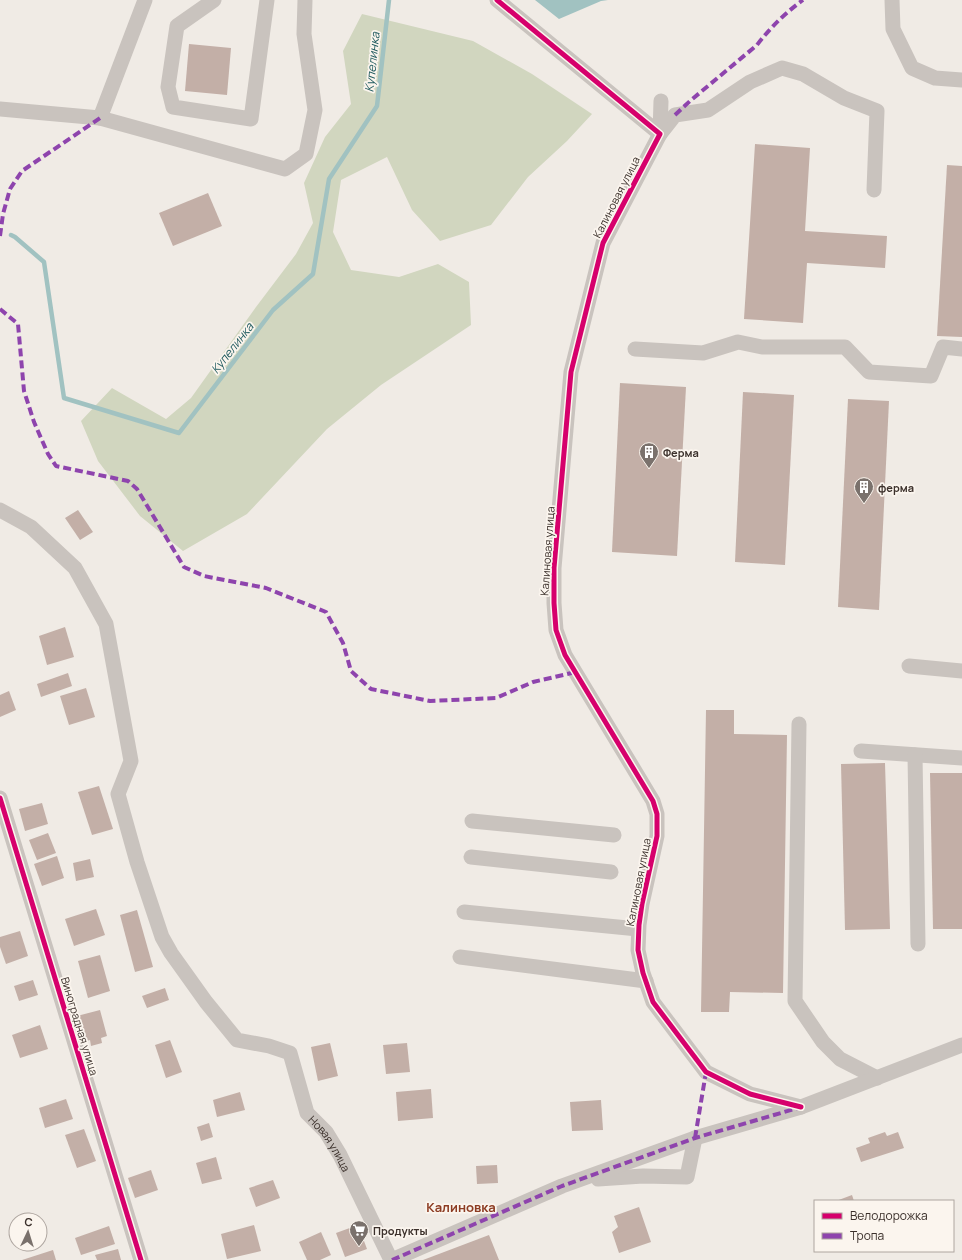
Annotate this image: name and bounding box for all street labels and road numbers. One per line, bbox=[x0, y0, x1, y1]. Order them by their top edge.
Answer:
street label: Калиновая улица bbox=[589, 154, 643, 240]
street label: Калиновая улица bbox=[536, 506, 558, 596]
street label: Калиновая улица bbox=[622, 837, 654, 927]
street label: Виноградная улица bbox=[58, 975, 102, 1077]
street label: Новая улица bbox=[306, 1112, 354, 1174]

